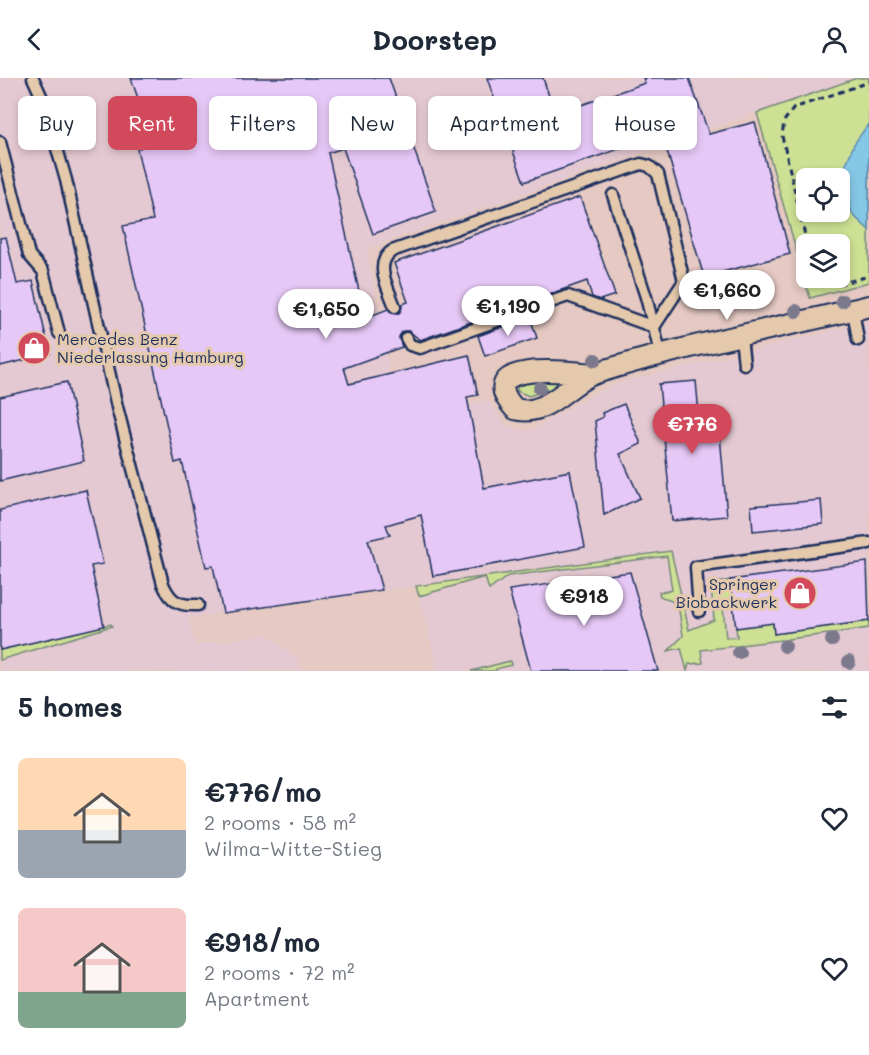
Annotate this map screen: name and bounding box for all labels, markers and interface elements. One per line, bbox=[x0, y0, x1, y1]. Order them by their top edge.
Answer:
text: Doorstep bbox=[372, 22, 497, 57]
icon: back bbox=[18, 23, 51, 56]
icon: person bbox=[818, 23, 851, 56]
chip: Buy bbox=[18, 96, 96, 150]
chip: Rent bbox=[108, 96, 197, 150]
chip: Filters bbox=[209, 96, 317, 150]
chip: New bbox=[329, 96, 416, 150]
chip: Apartment bbox=[428, 96, 581, 150]
chip: House bbox=[593, 96, 697, 150]
map controls bbox=[796, 168, 850, 288]
button: locate bbox=[796, 168, 850, 222]
button: layers bbox=[796, 234, 850, 288]
pin: €1,660 bbox=[678, 270, 776, 321]
text: €1,660 bbox=[693, 276, 761, 302]
pin: €1,190 bbox=[459, 286, 557, 337]
pin: €1,650 bbox=[277, 289, 375, 340]
text: €1,190 bbox=[476, 292, 540, 318]
text: €1,650 bbox=[292, 295, 360, 321]
place label: Mercedes Benz Niederlassung Hamburg bbox=[57, 328, 244, 367]
shop icon: Mercedes Benz Niederlassung Hamburg bbox=[16, 330, 52, 366]
pin: €776 bbox=[656, 404, 728, 455]
text: €776 bbox=[667, 410, 717, 436]
place label: Springer Biobackwerk bbox=[676, 573, 777, 612]
shop icon: Springer Biobackwerk bbox=[782, 575, 818, 611]
pin: €918 bbox=[548, 576, 620, 627]
text: €918 bbox=[559, 582, 609, 608]
text: 5 homes bbox=[18, 690, 123, 724]
icon: filters bbox=[818, 691, 851, 724]
text: €776/mo bbox=[204, 775, 321, 809]
icon: home bbox=[66, 782, 138, 854]
icon: heart bbox=[818, 802, 851, 835]
text: 2 rooms · 58 m² bbox=[204, 809, 356, 835]
text: Wilma-Witte-Stieg bbox=[204, 835, 382, 861]
text: €918/mo bbox=[204, 925, 320, 959]
icon: home bbox=[66, 932, 138, 1004]
icon: heart bbox=[818, 952, 851, 985]
text: 2 rooms · 72 m² bbox=[204, 959, 355, 985]
text: Apartment bbox=[204, 985, 310, 1011]

